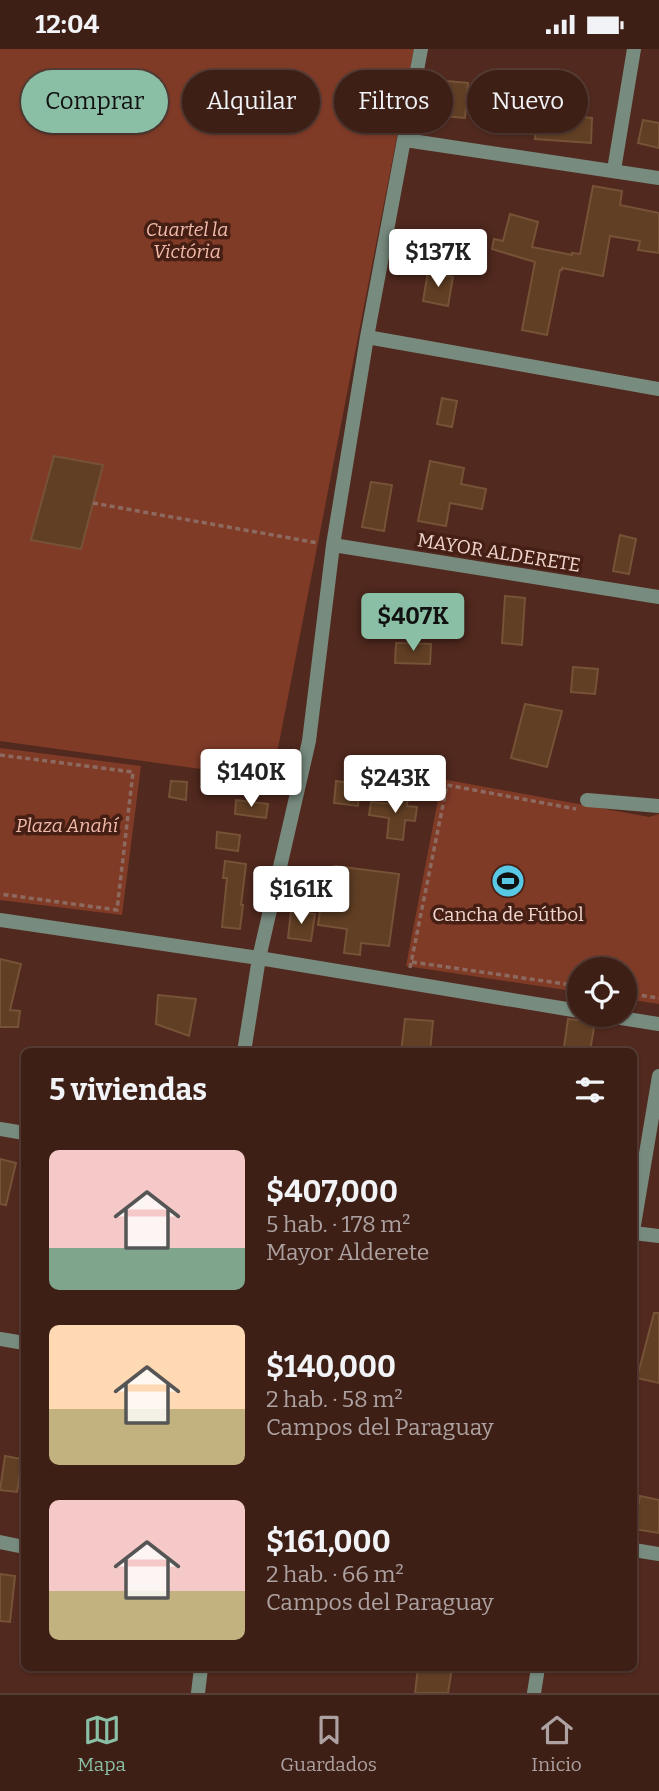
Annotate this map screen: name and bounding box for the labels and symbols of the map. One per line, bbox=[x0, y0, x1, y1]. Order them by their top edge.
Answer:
park label: Cuartel la Victória bbox=[146, 218, 228, 263]
pin: $137K bbox=[389, 229, 487, 289]
street label: MAYOR ALDERETE bbox=[416, 528, 582, 577]
pin: $407K bbox=[364, 593, 462, 653]
pin: $140K bbox=[202, 749, 300, 809]
pin: $243K bbox=[346, 755, 444, 815]
park label: Plaza Anahí bbox=[16, 814, 120, 837]
sports icon: Cancha de Fútbol bbox=[489, 862, 527, 900]
pin: $161K bbox=[252, 867, 350, 926]
place label: Cancha de Fútbol bbox=[432, 903, 584, 926]

